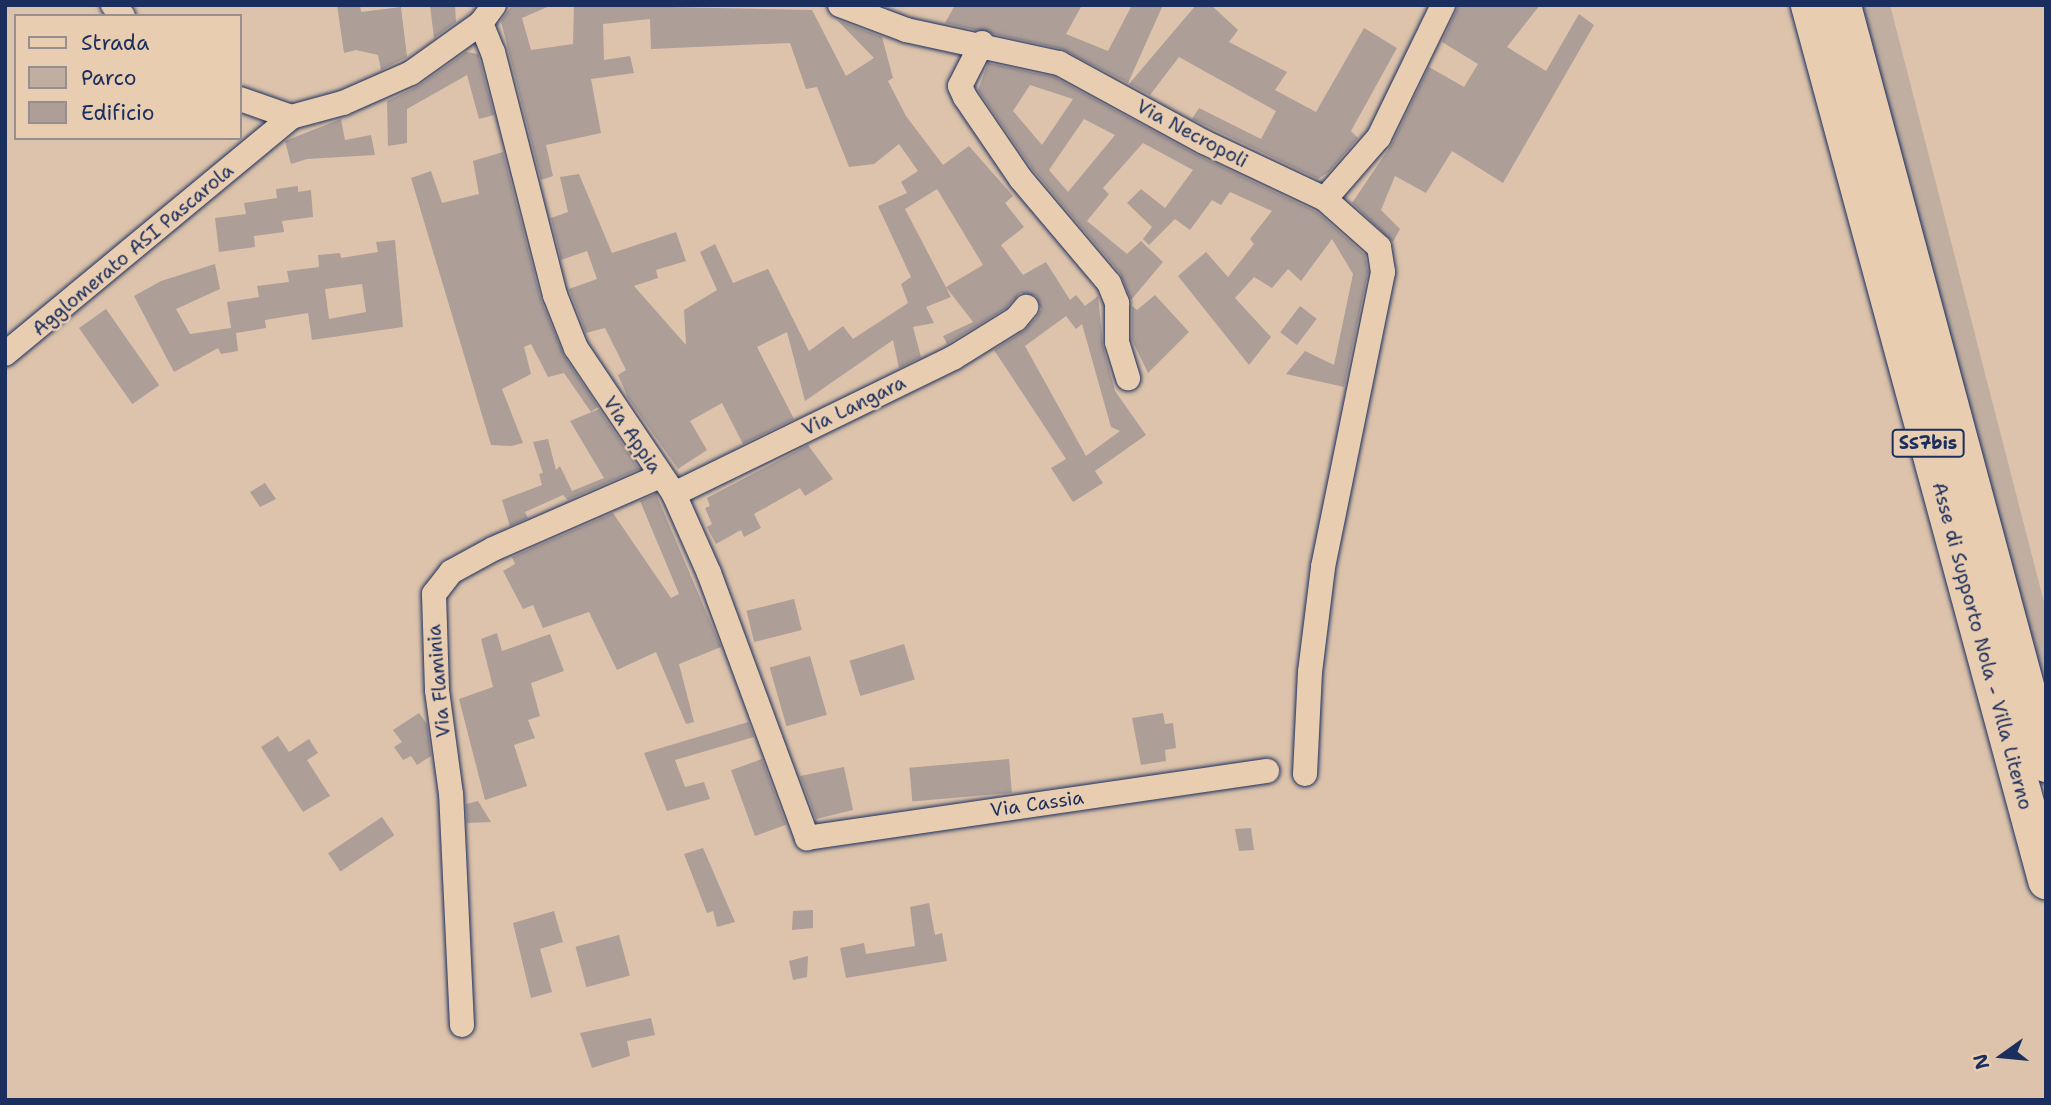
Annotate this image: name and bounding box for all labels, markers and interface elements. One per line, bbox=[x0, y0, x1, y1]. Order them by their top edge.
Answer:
legend bbox=[14, 14, 242, 140]
text: Strada bbox=[81, 29, 149, 57]
text: Parco bbox=[81, 64, 136, 92]
street label: Via Necropoli bbox=[1132, 95, 1252, 173]
text: Edificio bbox=[81, 99, 154, 127]
street label: Agglomerato ASI Pascarola bbox=[28, 159, 238, 341]
street label: Via Langara bbox=[798, 371, 910, 441]
street label: Via Appia bbox=[598, 392, 666, 478]
road number: SS7bis bbox=[1891, 428, 1965, 458]
street label: Asse di Supporto Nola - Villa Literno bbox=[1927, 480, 2037, 812]
street label: Via Flaminia bbox=[423, 623, 455, 739]
street label: Via Cassia bbox=[989, 786, 1085, 822]
north arrow bbox=[1967, 1021, 2037, 1091]
text: N bbox=[1967, 1051, 1995, 1072]

